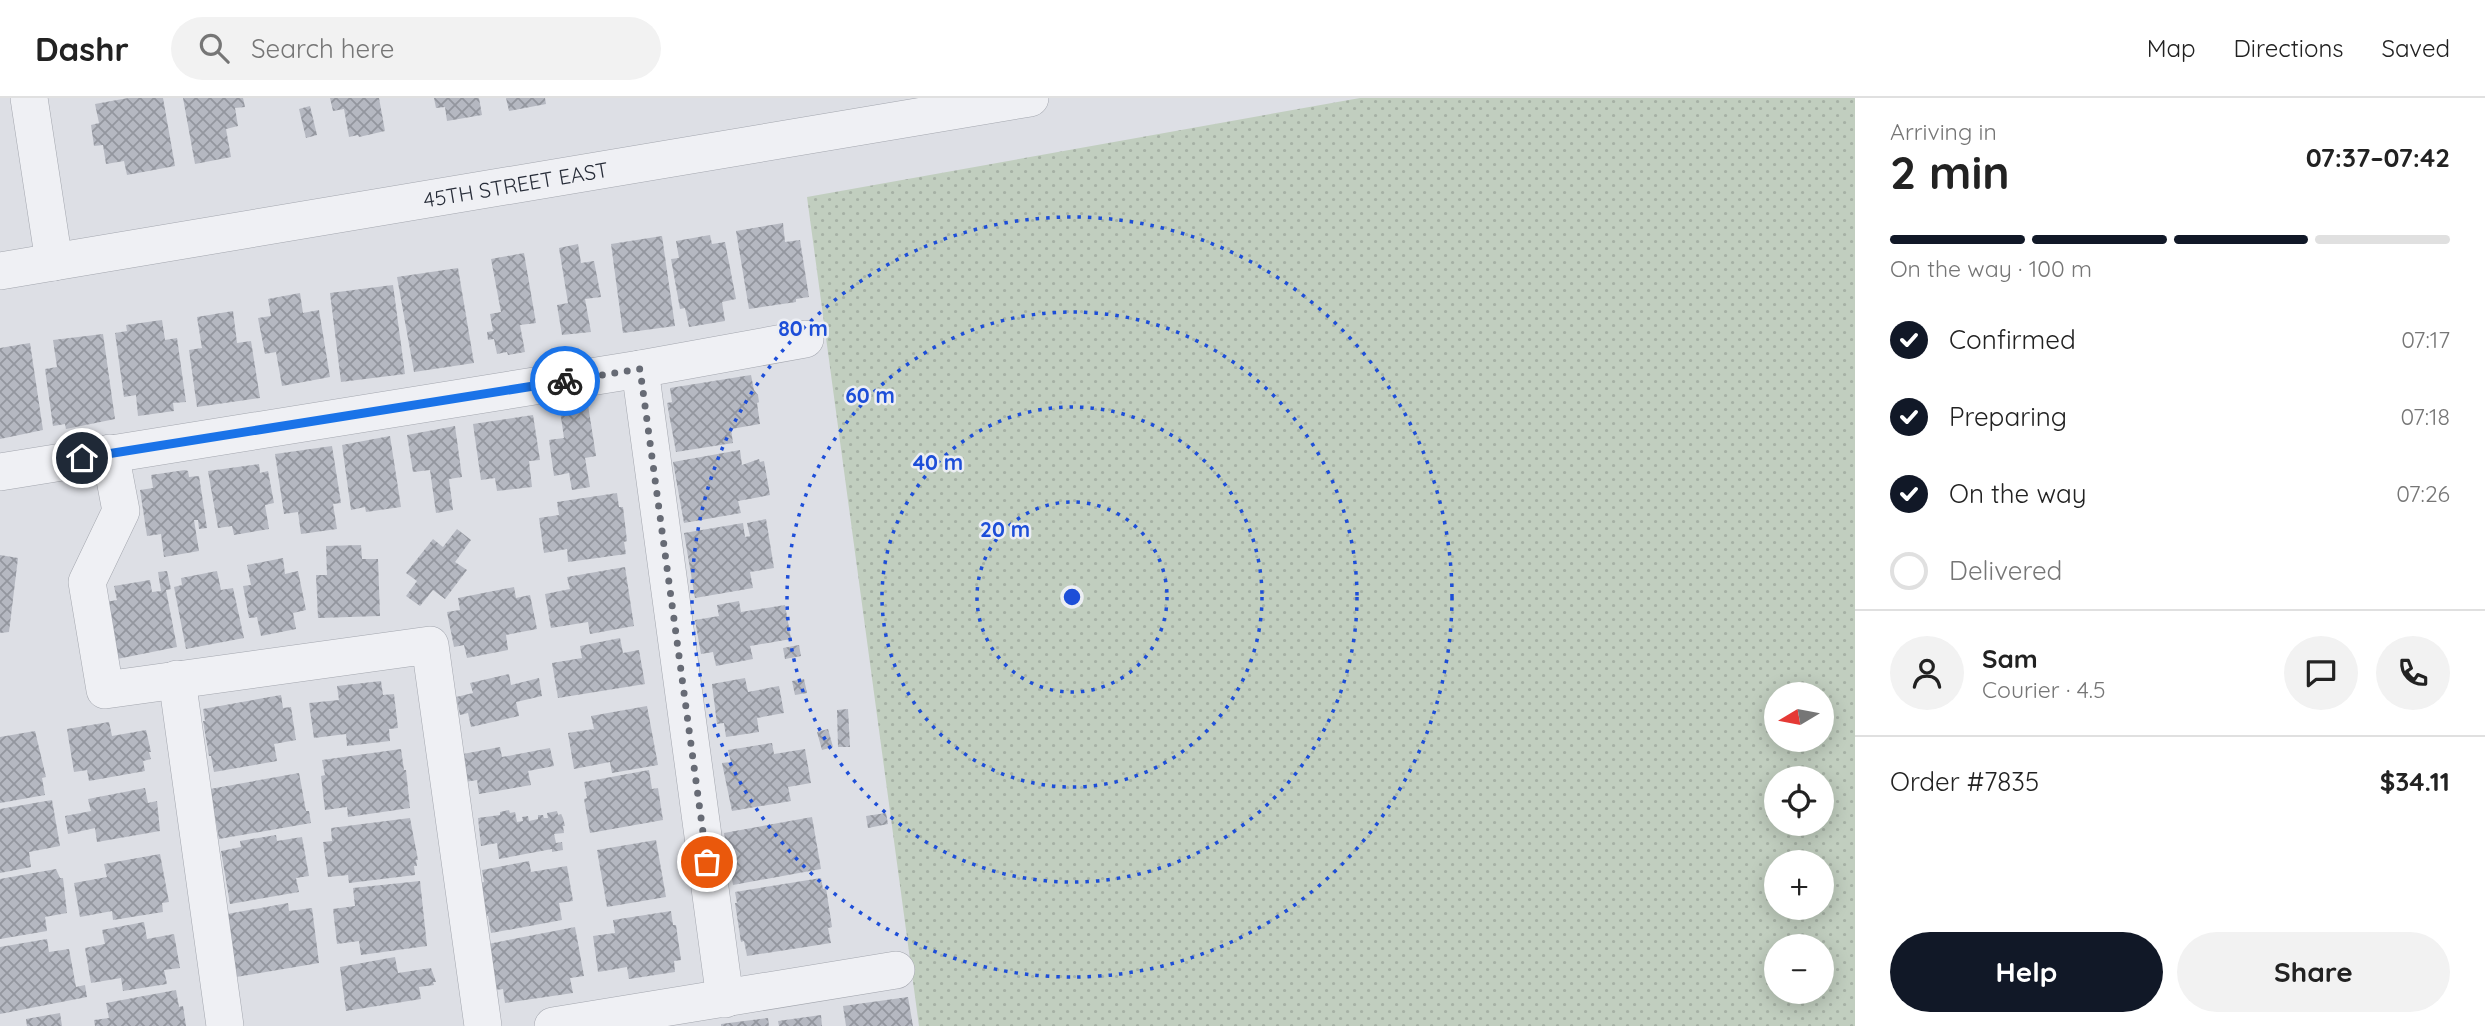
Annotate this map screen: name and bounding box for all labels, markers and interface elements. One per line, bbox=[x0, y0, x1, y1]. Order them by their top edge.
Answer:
search box bbox=[171, 17, 661, 80]
text: Dashr bbox=[35, 28, 129, 69]
icon: search bbox=[195, 29, 233, 67]
text: Search here bbox=[251, 32, 394, 65]
text: Map bbox=[2147, 33, 2196, 63]
text: Directions bbox=[2234, 33, 2344, 63]
text: Saved bbox=[2382, 33, 2450, 63]
text: Arriving in bbox=[1890, 117, 1997, 146]
text: 07:37–07:42 bbox=[2306, 141, 2450, 174]
text: 2 min bbox=[1890, 143, 2010, 201]
street label: 45TH STREET EAST bbox=[421, 156, 610, 213]
text: On the way · 100 m bbox=[1890, 254, 2092, 283]
text: 80 m bbox=[778, 315, 828, 341]
icon: check bbox=[1890, 321, 1928, 359]
text: Confirmed bbox=[1949, 323, 2076, 356]
text: 07:17 bbox=[2401, 325, 2450, 354]
courier bbox=[530, 346, 600, 416]
icon: bike bbox=[546, 362, 584, 400]
text: 60 m bbox=[845, 382, 895, 408]
icon: check bbox=[1890, 398, 1928, 436]
text: Preparing bbox=[1949, 400, 2067, 433]
text: 07:18 bbox=[2401, 402, 2450, 431]
pin bbox=[52, 428, 112, 488]
icon: home bbox=[63, 439, 101, 477]
text: 40 m bbox=[913, 449, 963, 475]
icon: check bbox=[1890, 475, 1928, 513]
text: On the way bbox=[1949, 477, 2087, 510]
text: 07:26 bbox=[2396, 479, 2450, 508]
text: 20 m bbox=[980, 516, 1030, 542]
text: Delivered bbox=[1949, 554, 2062, 587]
centre of rings bbox=[1060, 585, 1084, 609]
button: person bbox=[1890, 636, 1964, 710]
button: chat bbox=[2284, 636, 2358, 710]
button: phone bbox=[2376, 636, 2450, 710]
text: Sam bbox=[1982, 642, 2038, 675]
text: Courier · 4.5 bbox=[1982, 675, 2106, 704]
north arrow bbox=[1764, 682, 1834, 752]
map controls bbox=[1764, 682, 1834, 1004]
text: Order #7835 bbox=[1890, 765, 2039, 798]
text: $34.11 bbox=[2380, 765, 2450, 798]
button: locate bbox=[1764, 766, 1834, 836]
pin bbox=[677, 832, 737, 892]
icon: bag bbox=[688, 843, 726, 881]
button: + bbox=[1764, 850, 1834, 920]
button: Help bbox=[1890, 932, 2163, 1012]
button: Share bbox=[2177, 932, 2450, 1012]
button: − bbox=[1764, 934, 1834, 1004]

